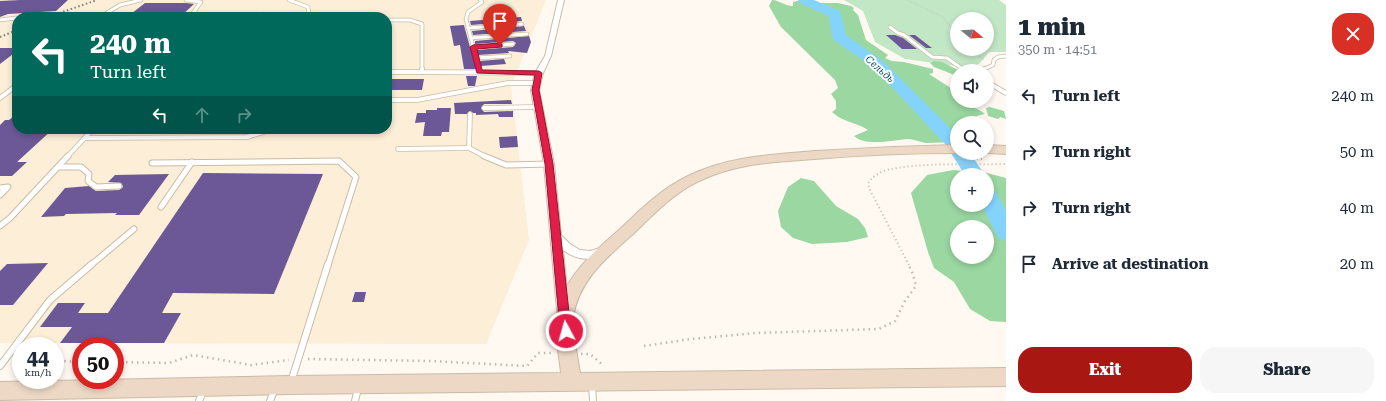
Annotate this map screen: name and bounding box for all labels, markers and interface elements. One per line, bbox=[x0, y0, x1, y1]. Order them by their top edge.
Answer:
pin bbox=[483, 4, 517, 45]
icon: arrive bbox=[489, 10, 511, 32]
north arrow bbox=[950, 12, 994, 56]
map controls bbox=[950, 12, 994, 264]
text: 1 min bbox=[1018, 13, 1085, 41]
button: close bbox=[1332, 13, 1374, 55]
text: 240 m bbox=[90, 27, 171, 60]
icon: left bbox=[24, 28, 76, 80]
text: 350 m · 14:51 bbox=[1018, 42, 1097, 57]
water label: Сельдь bbox=[863, 53, 897, 85]
text: Turn left bbox=[90, 61, 166, 82]
button: sound bbox=[950, 64, 994, 108]
icon: left bbox=[1018, 85, 1040, 107]
text: Turn left bbox=[1052, 87, 1120, 105]
text: 240 m bbox=[1331, 87, 1374, 105]
icon: left bbox=[149, 104, 171, 126]
icon: ahead bbox=[191, 104, 213, 126]
icon: right bbox=[233, 104, 255, 126]
button: search bbox=[950, 116, 994, 160]
icon: right bbox=[1018, 141, 1040, 163]
text: Turn right bbox=[1052, 143, 1131, 161]
text: 50 m bbox=[1340, 143, 1374, 161]
button: + bbox=[950, 168, 994, 212]
icon: right bbox=[1018, 197, 1040, 219]
text: Turn right bbox=[1052, 199, 1131, 217]
text: 40 m bbox=[1340, 199, 1374, 217]
button: − bbox=[950, 220, 994, 264]
icon: arrive bbox=[1018, 253, 1040, 275]
text: Arrive at destination bbox=[1052, 255, 1208, 273]
text: 20 m bbox=[1340, 255, 1374, 273]
position arrow bbox=[545, 310, 587, 352]
speed limit sign: 50 bbox=[72, 337, 124, 389]
text: 44 bbox=[27, 346, 49, 370]
button: Exit bbox=[1018, 347, 1192, 393]
button: Share bbox=[1200, 347, 1374, 393]
text: km/h bbox=[25, 367, 51, 378]

